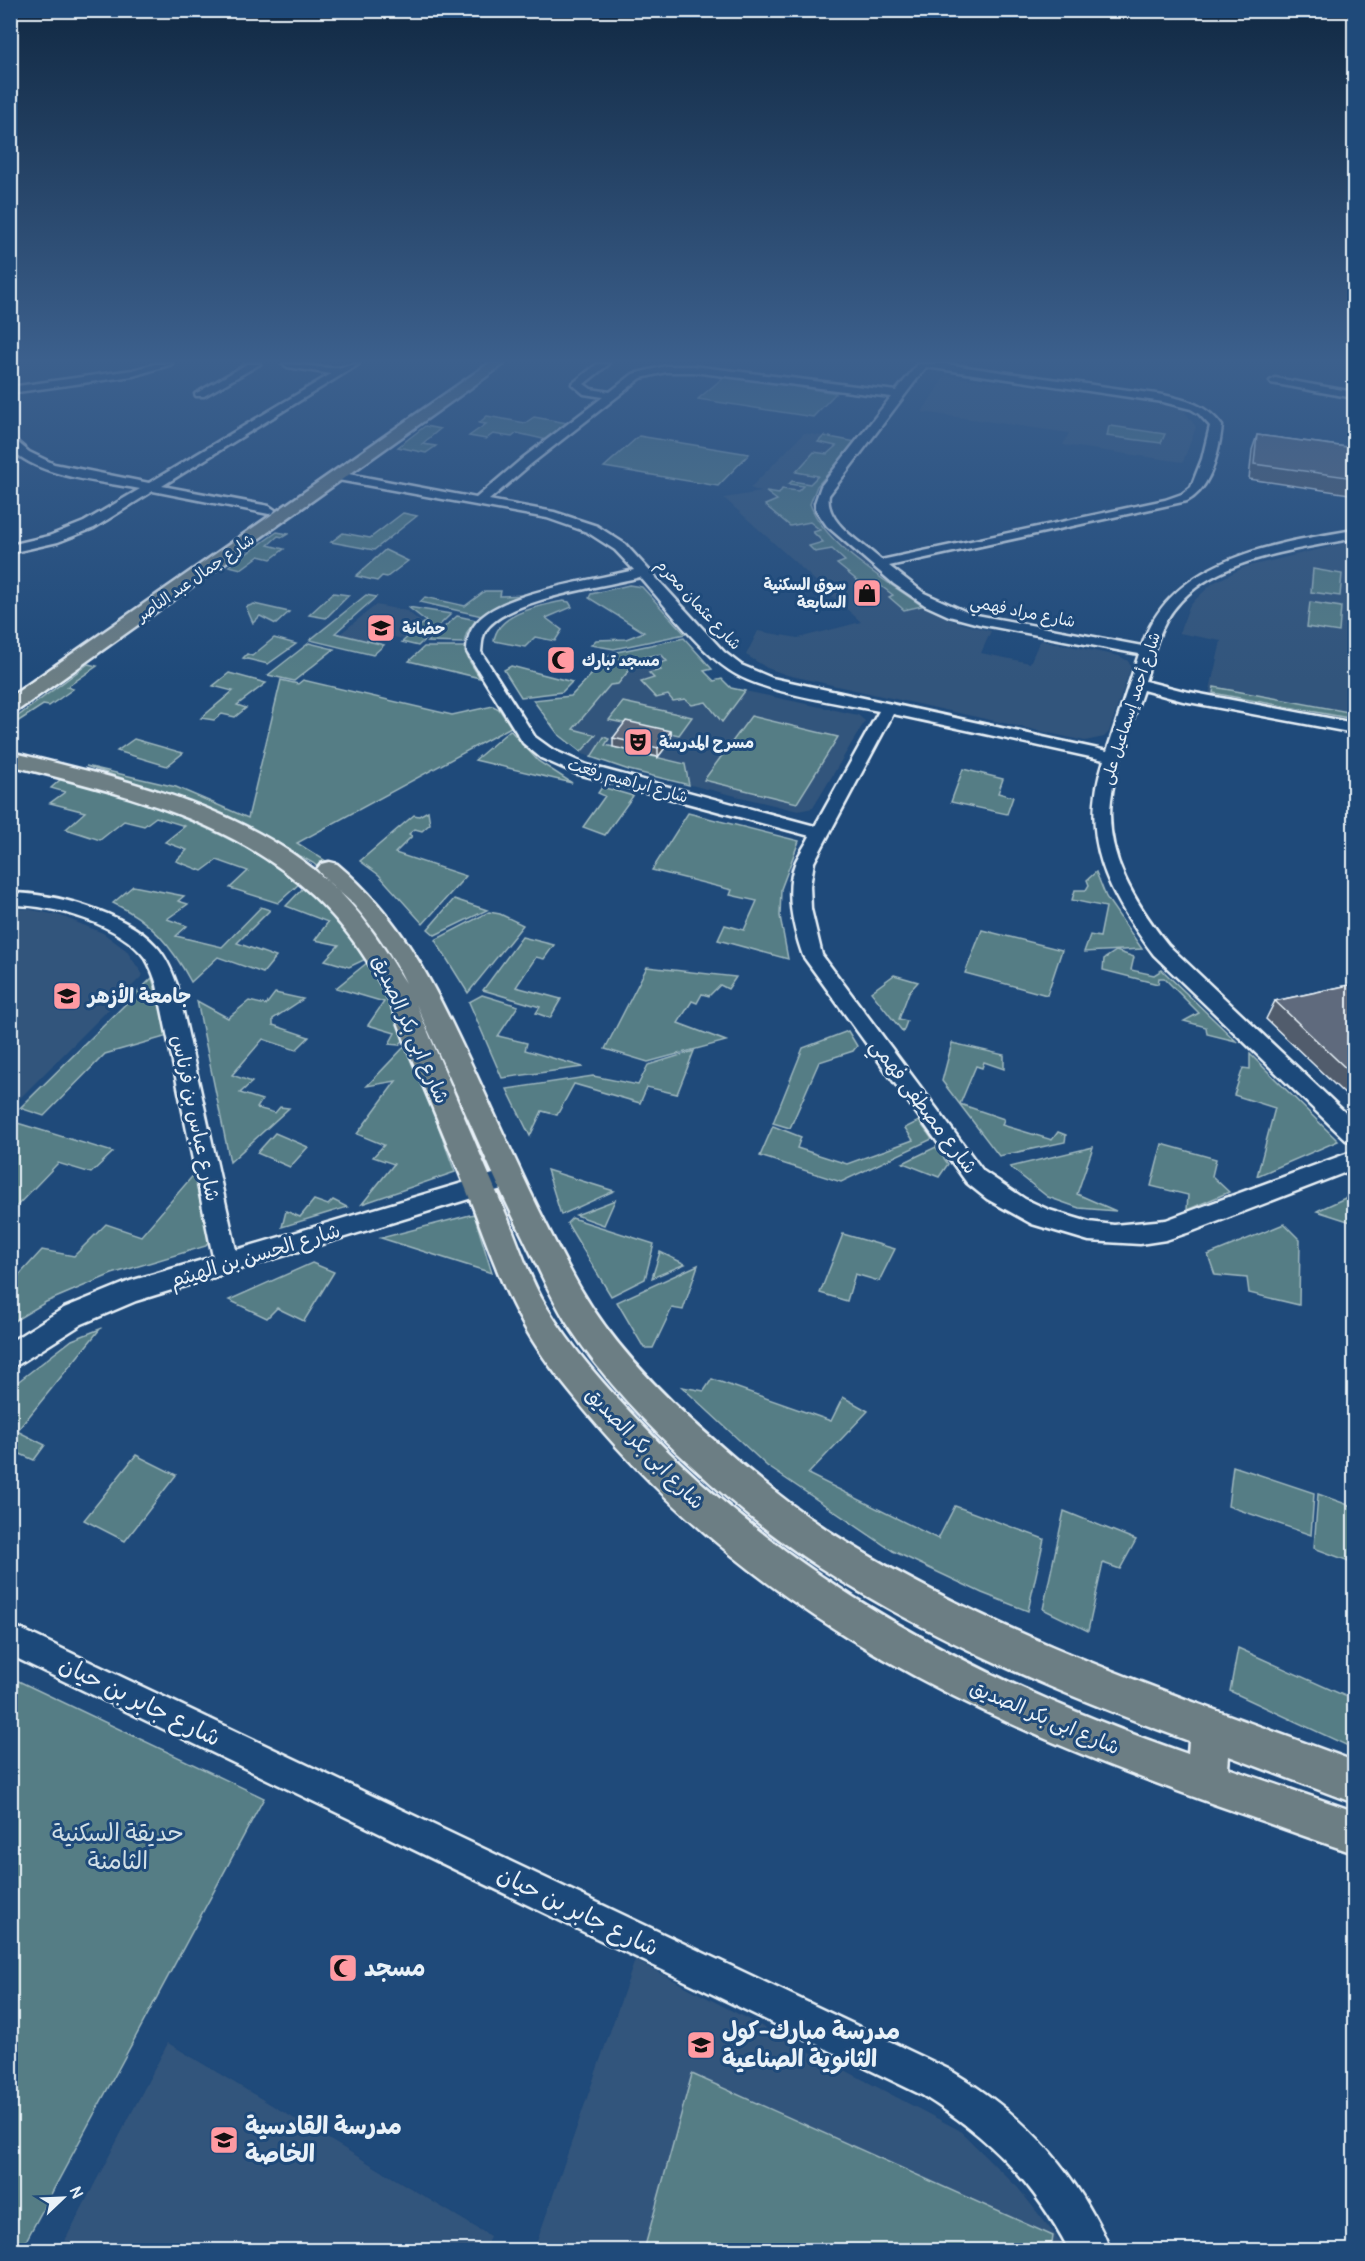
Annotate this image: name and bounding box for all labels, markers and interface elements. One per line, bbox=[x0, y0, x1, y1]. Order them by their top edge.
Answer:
street label: شارع جمال عبد الناصر bbox=[131, 529, 259, 628]
street label: شارع عثمان محرم bbox=[650, 555, 745, 656]
place label: سوق السكنية السابعة bbox=[764, 575, 846, 613]
shop icon: سوق السكنية السابعة bbox=[851, 577, 883, 609]
street label: شارع مراد فهمي bbox=[968, 592, 1077, 636]
school or university icon: حضانة bbox=[365, 612, 397, 644]
place label: حضانة bbox=[402, 619, 445, 639]
street label: شارع أحمد إسماعيل على bbox=[1097, 630, 1166, 787]
mosque icon: مسجد تبارك bbox=[545, 644, 577, 676]
place label: مسجد تبارك bbox=[582, 651, 660, 671]
theatre icon: مسرح المدرسة bbox=[622, 726, 654, 758]
place label: مسرح المدرسة bbox=[659, 733, 754, 753]
street label: شارع ابراهيم رفعت bbox=[565, 754, 690, 810]
street label: شارع ابى بكر الصديق bbox=[366, 951, 455, 1108]
school or university icon: جامعة الأزهر bbox=[51, 980, 83, 1012]
place label: جامعة الأزهر bbox=[86, 983, 191, 1009]
street label: شارع عباس بن فرناس bbox=[165, 1033, 225, 1204]
street label: شارع مصطفى فهمي bbox=[861, 1034, 983, 1182]
street label: شارع الحسن بن الهيثم bbox=[167, 1218, 344, 1296]
street label: شارع ابى بكر الصديق bbox=[579, 1382, 709, 1515]
street label: شارع جابر بن حيان bbox=[53, 1650, 225, 1755]
street label: شارع ابى بكر الصديق bbox=[966, 1675, 1123, 1761]
park label: حديقة السكنية الثامنة bbox=[52, 1819, 184, 1876]
street label: شارع جابر بن حيان bbox=[491, 1860, 663, 1965]
mosque icon: مسجد bbox=[327, 1952, 359, 1984]
place label: مسجد bbox=[364, 1954, 426, 1983]
place label: مدرسة مبارك-كول الثانوية الصناعية bbox=[722, 2017, 900, 2075]
school or university icon: مدرسة مبارك-كول الثانوية الصناعية bbox=[685, 2029, 717, 2061]
place label: مدرسة القادسية الخاصة bbox=[245, 2112, 402, 2169]
school or university icon: مدرسة القادسية الخاصة bbox=[208, 2124, 240, 2156]
north arrow bbox=[33, 2168, 93, 2228]
text: N bbox=[65, 2184, 87, 2202]

